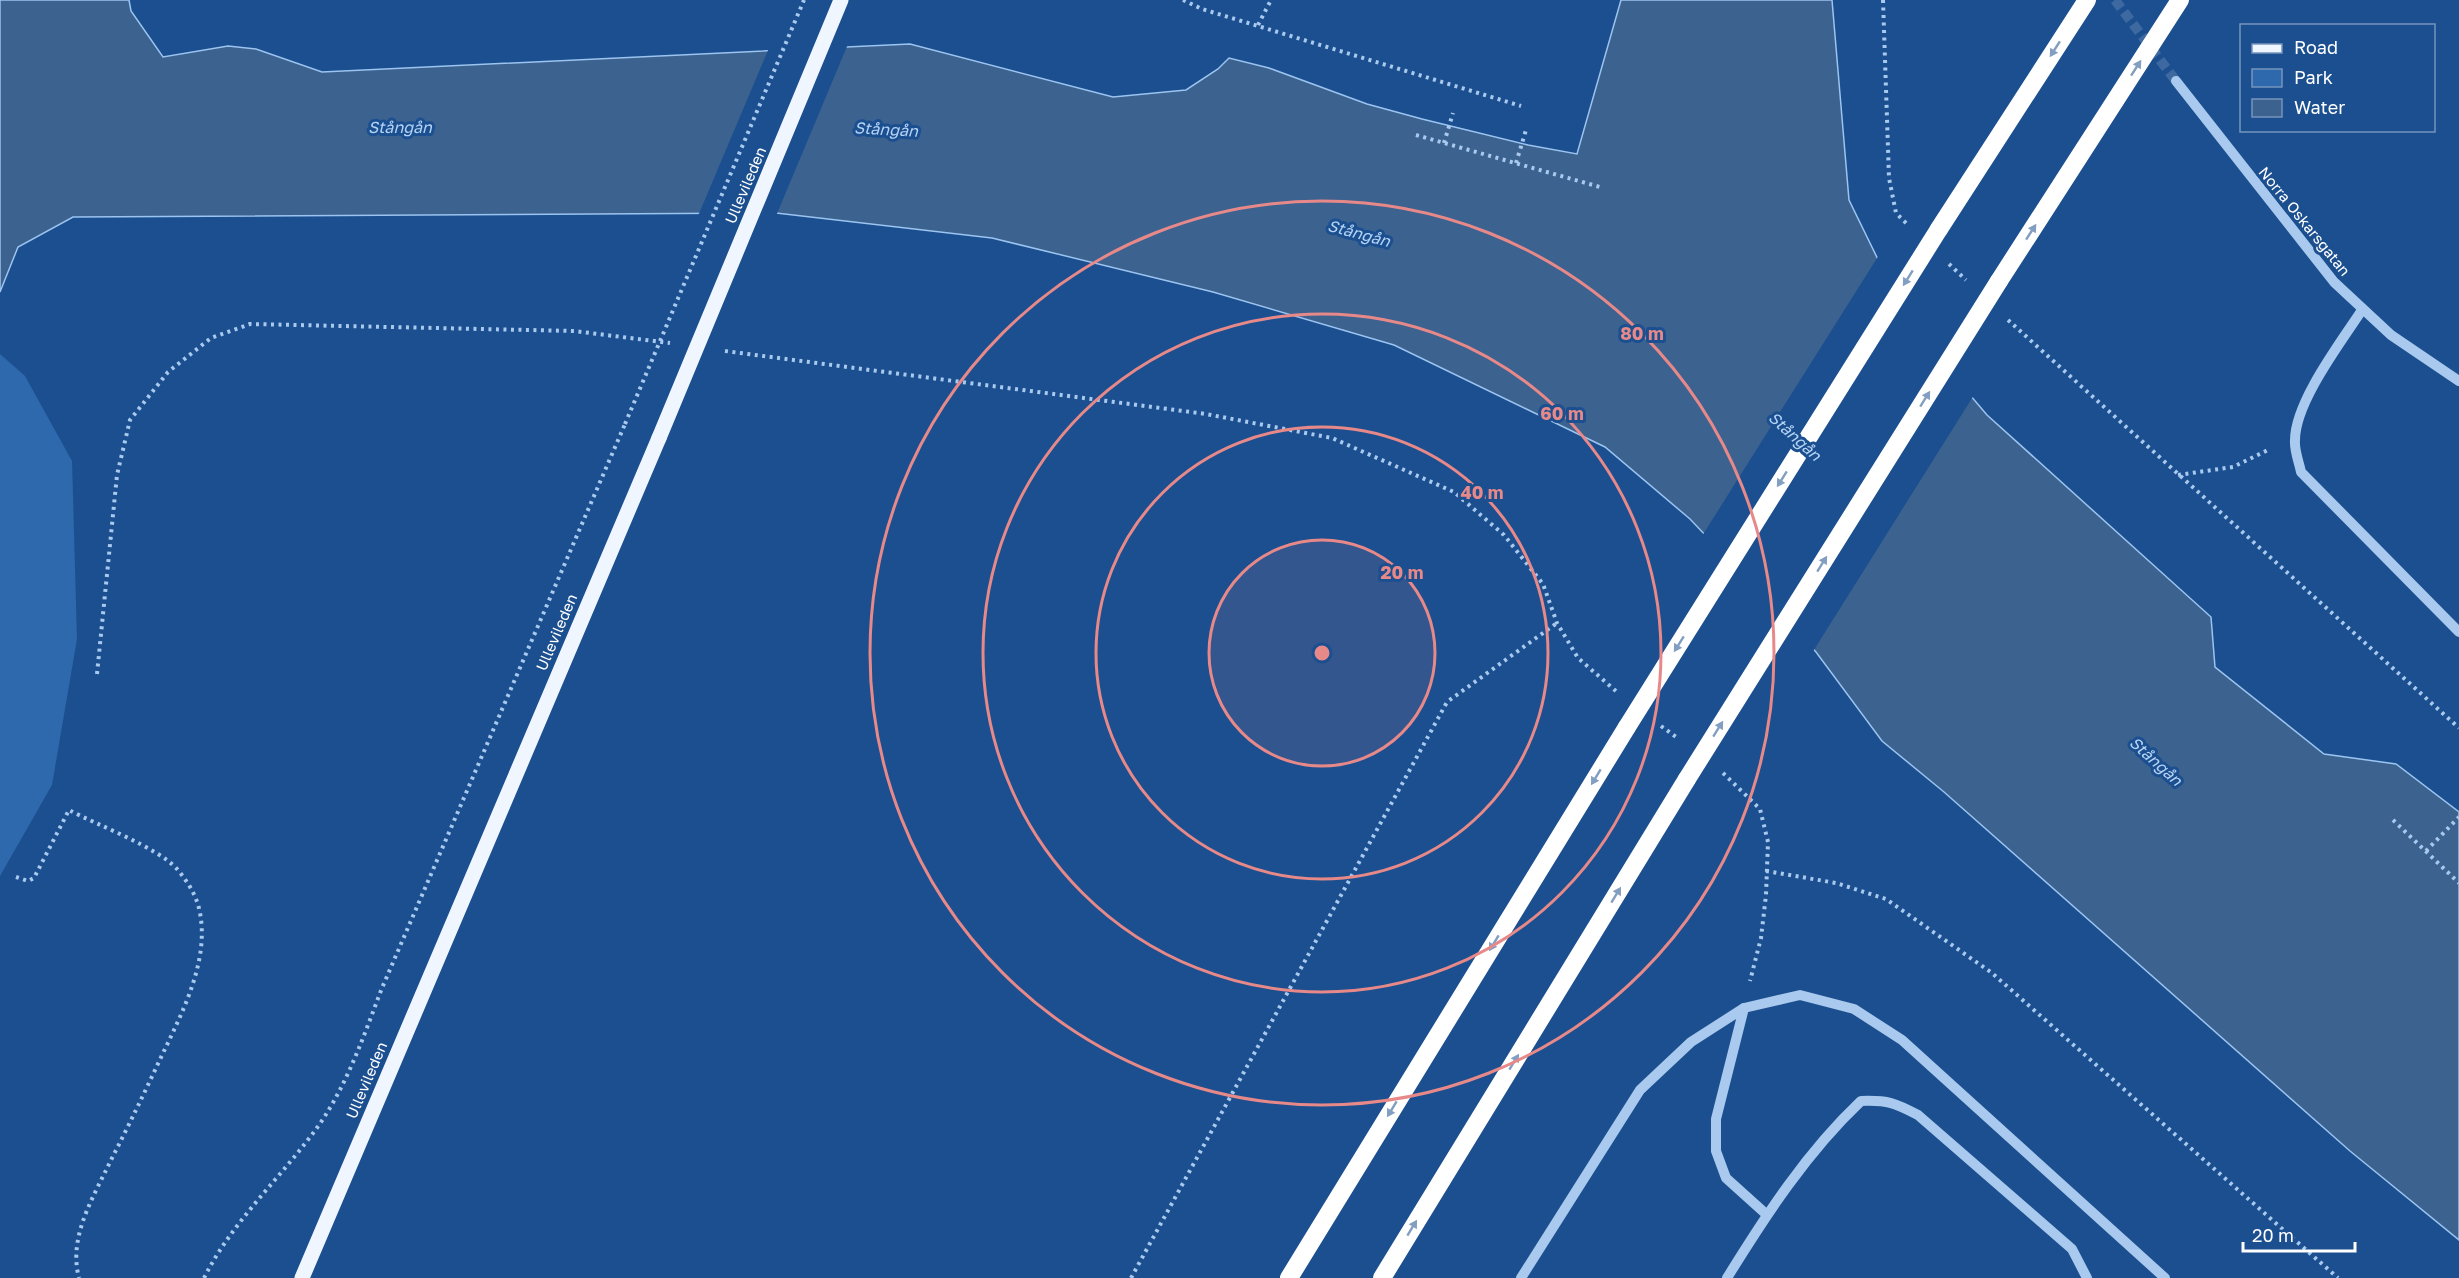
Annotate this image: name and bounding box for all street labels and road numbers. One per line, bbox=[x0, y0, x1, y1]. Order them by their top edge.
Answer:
street label: Ullevileden bbox=[721, 144, 769, 226]
street label: Norra Oskarsgatan bbox=[2256, 163, 2354, 279]
street label: Ullevileden bbox=[532, 591, 580, 673]
street label: Ullevileden bbox=[342, 1039, 390, 1121]

